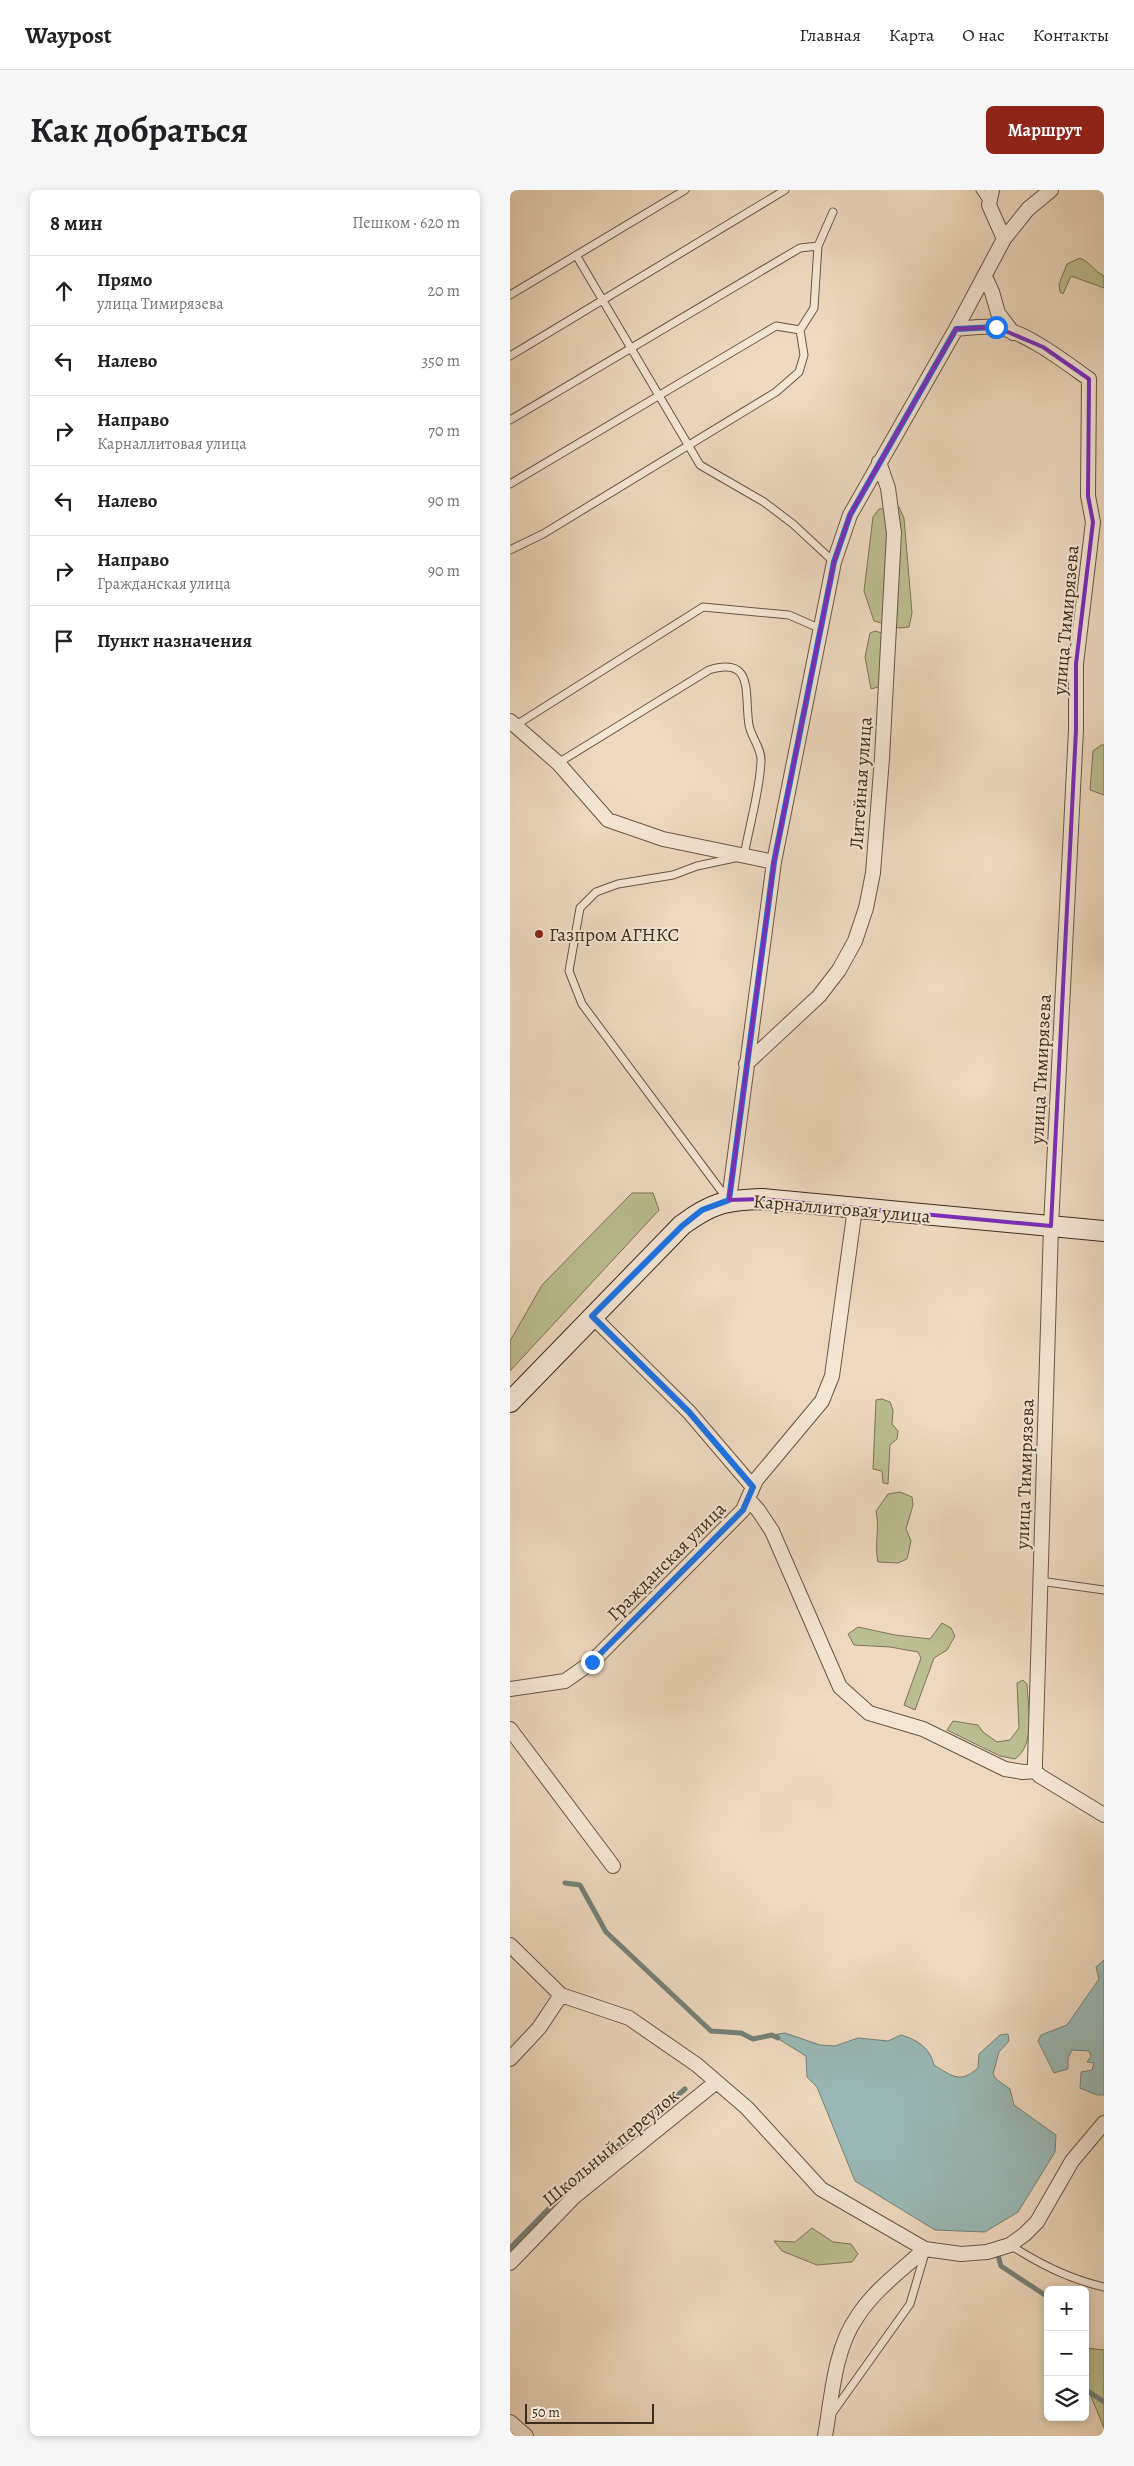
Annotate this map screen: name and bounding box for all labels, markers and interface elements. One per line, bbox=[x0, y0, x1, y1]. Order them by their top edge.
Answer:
text: Waypost bbox=[25, 19, 112, 51]
text: Главная bbox=[800, 23, 861, 47]
text: Карта bbox=[889, 23, 934, 47]
text: О нас bbox=[962, 23, 1005, 47]
text: Контакты bbox=[1033, 23, 1109, 47]
text: Как добраться bbox=[30, 106, 248, 154]
button: Маршрут bbox=[986, 106, 1104, 154]
text: 8 мин bbox=[50, 209, 103, 237]
text: Пешком · 620 m bbox=[352, 212, 460, 234]
text: Прямо bbox=[97, 267, 152, 293]
icon: ahead bbox=[50, 277, 78, 305]
text: 20 m bbox=[427, 280, 460, 302]
text: улица Тимирязева bbox=[97, 293, 224, 315]
route start bbox=[985, 316, 1008, 339]
icon: left bbox=[50, 347, 78, 375]
text: Налево bbox=[97, 348, 157, 374]
text: 350 m bbox=[421, 350, 460, 372]
text: Направо bbox=[97, 407, 169, 433]
icon: right bbox=[50, 417, 78, 445]
text: 70 m bbox=[428, 420, 460, 442]
text: Карналлитовая улица bbox=[97, 433, 247, 455]
icon: left bbox=[50, 487, 78, 515]
text: Налево bbox=[97, 488, 157, 514]
text: 90 m bbox=[428, 490, 460, 512]
street label: улица Тимирязева bbox=[1046, 544, 1086, 697]
text: Направо bbox=[97, 547, 169, 573]
icon: right bbox=[50, 557, 78, 585]
text: 90 m bbox=[428, 560, 460, 582]
text: Гражданская улица bbox=[97, 573, 231, 595]
icon: arrive bbox=[50, 627, 78, 655]
text: Пункт назначения bbox=[97, 628, 252, 654]
street label: Литейная улица bbox=[843, 716, 879, 850]
place label: Газпром АГНКС bbox=[549, 922, 680, 948]
marker: Газпром АГНКС bbox=[533, 928, 545, 940]
street label: улица Тимирязева bbox=[1024, 993, 1058, 1146]
street label: Карналлитовая улица bbox=[752, 1188, 932, 1230]
street label: улица Тимирязева bbox=[1009, 1398, 1041, 1551]
street label: Гражданская улица bbox=[601, 1496, 732, 1627]
route end bbox=[581, 1651, 604, 1674]
street label: Школьный переулок bbox=[537, 2083, 685, 2213]
map controls bbox=[1044, 2286, 1089, 2421]
button: + bbox=[1044, 2286, 1089, 2331]
button: − bbox=[1044, 2331, 1089, 2376]
button: layers bbox=[1044, 2376, 1089, 2421]
scale bar bbox=[525, 2401, 654, 2424]
text: 50 m bbox=[532, 2403, 560, 2422]

